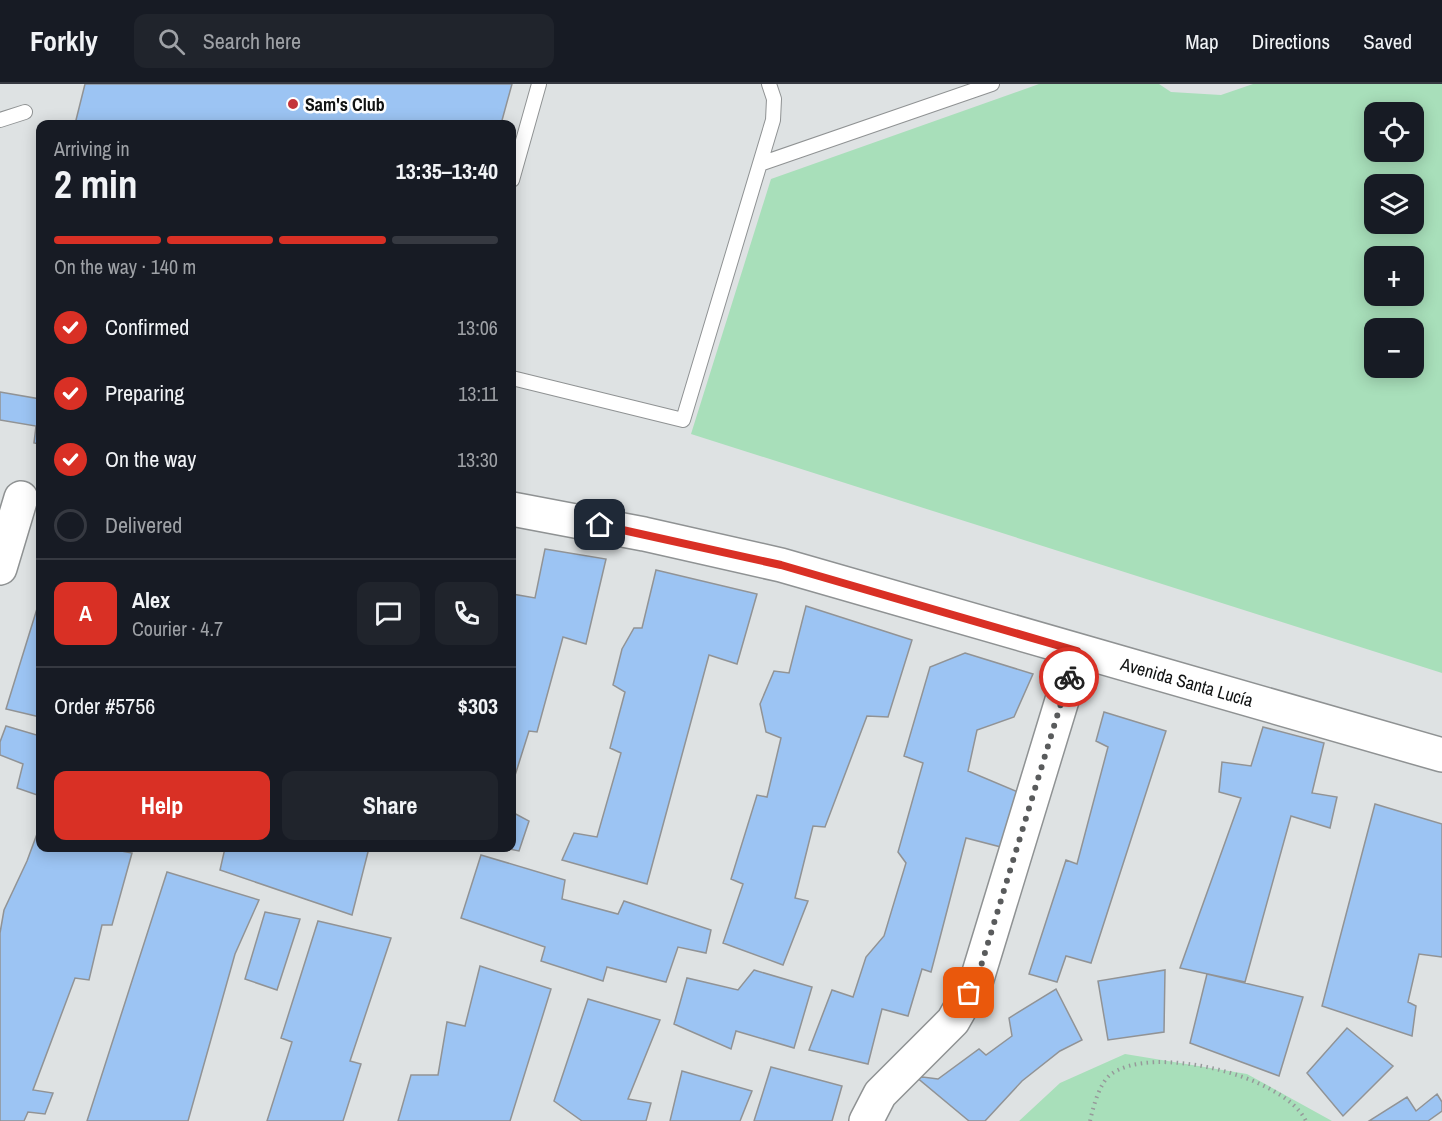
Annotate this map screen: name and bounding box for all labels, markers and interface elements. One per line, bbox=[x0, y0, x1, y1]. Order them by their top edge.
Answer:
search box bbox=[134, 14, 554, 68]
text: Forkly bbox=[30, 22, 98, 60]
icon: search bbox=[155, 25, 188, 58]
text: Search here bbox=[203, 26, 301, 56]
text: Map bbox=[1185, 27, 1219, 56]
text: Directions bbox=[1252, 27, 1330, 56]
text: Saved bbox=[1363, 27, 1412, 56]
place label: Sam's Club bbox=[305, 92, 385, 117]
marker: Sam's Club bbox=[286, 97, 300, 111]
map controls bbox=[1364, 102, 1424, 378]
button: locate bbox=[1364, 102, 1424, 162]
text: Arriving in bbox=[54, 135, 130, 162]
text: 13:35–13:40 bbox=[396, 156, 498, 186]
text: 2 min bbox=[54, 158, 138, 210]
button: layers bbox=[1364, 174, 1424, 234]
button: + bbox=[1364, 246, 1424, 306]
text: On the way · 140 m bbox=[54, 253, 196, 280]
icon: check bbox=[54, 311, 87, 344]
text: Confirmed bbox=[105, 312, 189, 342]
text: 13:06 bbox=[457, 314, 498, 341]
button: − bbox=[1364, 318, 1424, 378]
icon: check bbox=[54, 377, 87, 410]
text: Preparing bbox=[105, 378, 184, 408]
text: 13:11 bbox=[458, 380, 498, 407]
icon: check bbox=[54, 443, 87, 476]
text: On the way bbox=[105, 444, 196, 474]
text: 13:30 bbox=[457, 446, 498, 473]
pin bbox=[574, 499, 625, 550]
icon: home bbox=[583, 508, 616, 541]
text: Delivered bbox=[105, 510, 182, 540]
button: chat bbox=[357, 582, 420, 645]
button: phone bbox=[435, 582, 498, 645]
text: Alex bbox=[132, 585, 170, 615]
text: A bbox=[79, 598, 92, 628]
text: Courier · 4.7 bbox=[132, 615, 223, 642]
courier bbox=[1039, 647, 1099, 707]
street label: Avenida Santa Lucía bbox=[1117, 651, 1256, 713]
icon: bike bbox=[1053, 661, 1086, 694]
text: Order #5756 bbox=[54, 691, 155, 721]
text: $303 bbox=[458, 691, 498, 721]
button: Help bbox=[54, 771, 270, 840]
button: Share bbox=[282, 771, 498, 840]
pin bbox=[943, 967, 994, 1018]
icon: bag bbox=[952, 976, 985, 1009]

